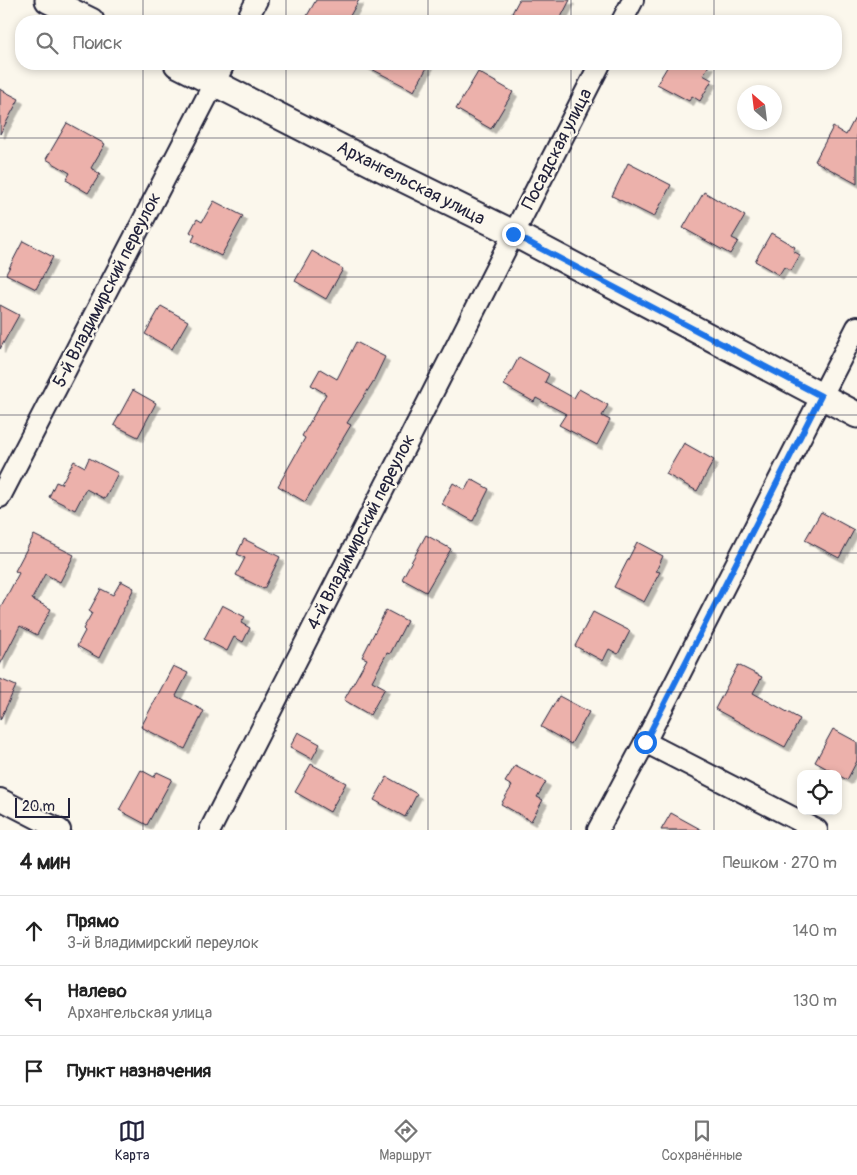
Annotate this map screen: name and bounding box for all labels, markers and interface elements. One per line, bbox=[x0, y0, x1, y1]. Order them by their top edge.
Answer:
search box bbox=[15, 15, 842, 70]
icon: search bbox=[33, 29, 61, 57]
text: Поиск bbox=[73, 31, 123, 55]
street label: Посадская улица bbox=[517, 85, 597, 213]
north arrow bbox=[737, 85, 782, 130]
street label: Архангельская улица bbox=[333, 136, 489, 230]
street label: 5-й Владимирский переулок bbox=[48, 189, 166, 391]
route end bbox=[502, 223, 525, 246]
street label: 4-й Владимирский переулок bbox=[302, 430, 420, 634]
route start bbox=[634, 731, 657, 754]
map controls bbox=[797, 770, 842, 815]
button: locate bbox=[797, 770, 842, 815]
scale bar bbox=[15, 795, 70, 818]
text: 20 m bbox=[22, 798, 55, 815]
text: 4 мин bbox=[20, 849, 70, 876]
text: Пешком · 270 m bbox=[723, 853, 837, 873]
text: Прямо bbox=[67, 909, 119, 933]
icon: ahead bbox=[20, 917, 48, 945]
text: 140 m bbox=[793, 921, 837, 941]
text: 3-й Владимирский переулок bbox=[67, 933, 259, 953]
text: Налево bbox=[67, 979, 127, 1003]
icon: left bbox=[20, 987, 48, 1015]
text: 130 m bbox=[793, 991, 837, 1011]
text: Архангельская улица bbox=[67, 1003, 212, 1023]
icon: arrive bbox=[20, 1057, 48, 1085]
text: Пункт назначения bbox=[67, 1059, 211, 1083]
tab: Карта bbox=[115, 1117, 150, 1164]
tab: Маршрут bbox=[379, 1117, 432, 1164]
tab: Сохранённые bbox=[661, 1117, 742, 1164]

